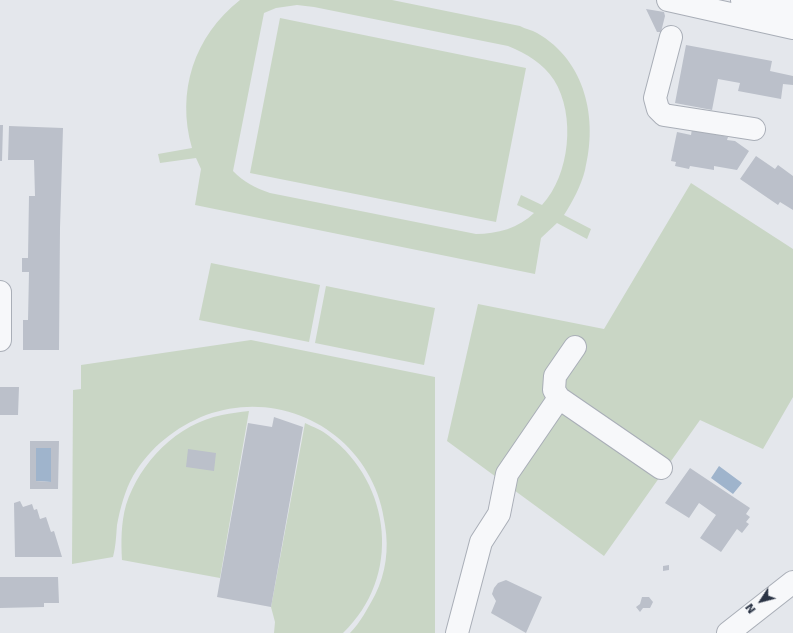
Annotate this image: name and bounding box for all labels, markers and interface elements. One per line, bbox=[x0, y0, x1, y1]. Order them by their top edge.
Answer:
north arrow bbox=[741, 581, 781, 621]
text: N bbox=[743, 601, 759, 616]

